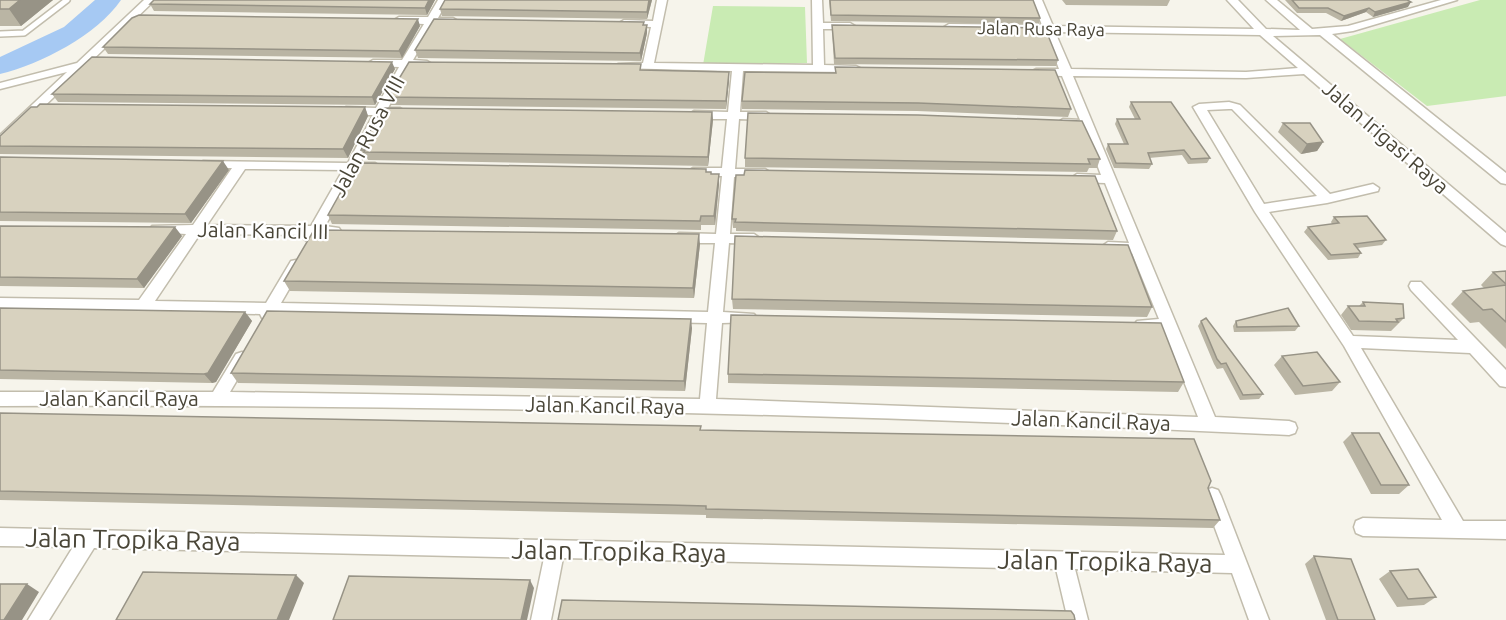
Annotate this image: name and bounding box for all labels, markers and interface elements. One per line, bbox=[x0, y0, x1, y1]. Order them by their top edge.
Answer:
street label: Jalan Rusa Raya bbox=[977, 17, 1105, 39]
street label: Jalan Rusa VIII bbox=[325, 71, 409, 201]
street label: Jalan Irigasi Raya bbox=[1318, 76, 1454, 198]
street label: Jalan Kancil III bbox=[197, 217, 329, 243]
street label: Jalan Kancil Raya bbox=[39, 386, 199, 410]
street label: Jalan Kancil Raya bbox=[525, 392, 685, 418]
street label: Jalan Kancil Raya bbox=[1011, 405, 1171, 435]
street label: Jalan Tropika Raya bbox=[25, 523, 241, 555]
street label: Jalan Tropika Raya bbox=[511, 535, 727, 567]
street label: Jalan Tropika Raya bbox=[997, 545, 1213, 577]

